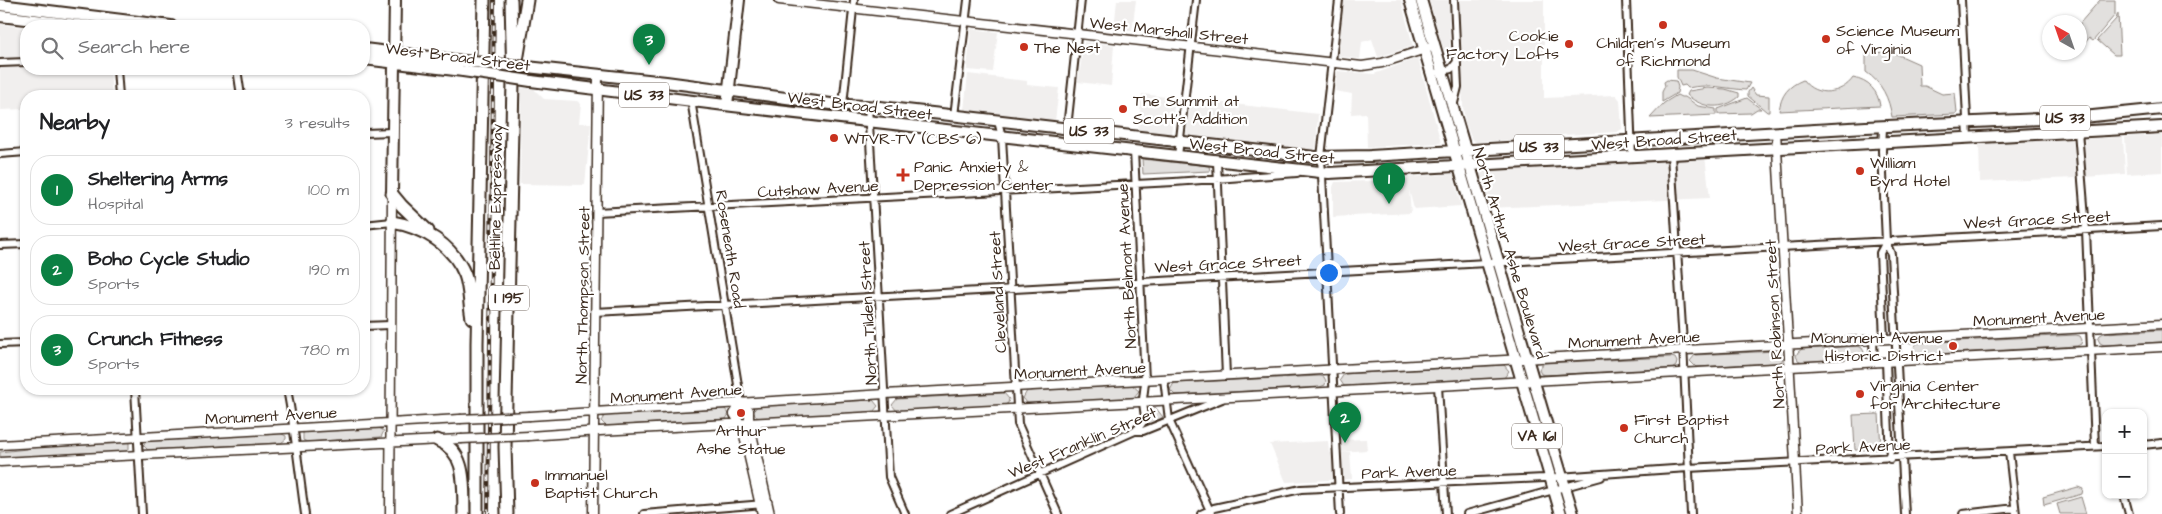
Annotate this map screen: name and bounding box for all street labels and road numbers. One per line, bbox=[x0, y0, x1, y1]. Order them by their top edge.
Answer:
street label: West Marshall Street bbox=[1088, 12, 1250, 50]
street label: West Broad Street bbox=[384, 37, 532, 77]
road number: US 33 bbox=[619, 82, 669, 108]
street label: West Broad Street bbox=[786, 86, 934, 126]
road number: US 33 bbox=[2040, 106, 2090, 130]
road number: US 33 bbox=[1064, 118, 1114, 144]
street label: Beltline Expressway bbox=[484, 123, 509, 270]
street label: West Broad Street bbox=[1591, 124, 1738, 156]
street label: West Broad Street bbox=[1188, 132, 1336, 170]
road number: US 33 bbox=[1514, 134, 1564, 160]
street label: North Arthur Ashe Boulevard bbox=[1467, 145, 1553, 362]
street label: Cutshaw Avenue bbox=[757, 175, 880, 203]
street label: North Belmont Avenue bbox=[1112, 182, 1142, 349]
street label: Roseneath Road bbox=[710, 188, 750, 310]
street label: North Thompson Street bbox=[570, 205, 596, 384]
street label: West Grace Street bbox=[1963, 205, 2112, 235]
street label: West Grace Street bbox=[1558, 228, 1707, 258]
street label: Cleveland Street bbox=[984, 230, 1012, 353]
street label: North Robinson Street bbox=[1760, 238, 1790, 409]
street label: North Tilden Street bbox=[853, 240, 883, 386]
street label: West Grace Street bbox=[1154, 249, 1303, 279]
road number: I 195 bbox=[489, 286, 529, 310]
street label: Monument Avenue bbox=[1972, 304, 2106, 332]
street label: Monument Avenue bbox=[1567, 326, 1701, 354]
street label: Monument Avenue bbox=[1013, 357, 1147, 385]
street label: Monument Avenue bbox=[609, 378, 743, 410]
street label: West Franklin Street bbox=[1005, 401, 1160, 484]
street label: Monument Avenue bbox=[204, 402, 338, 430]
road number: VA 161 bbox=[1512, 424, 1562, 448]
street label: Park Avenue bbox=[1815, 433, 1912, 460]
street label: Park Avenue bbox=[1361, 459, 1457, 485]

